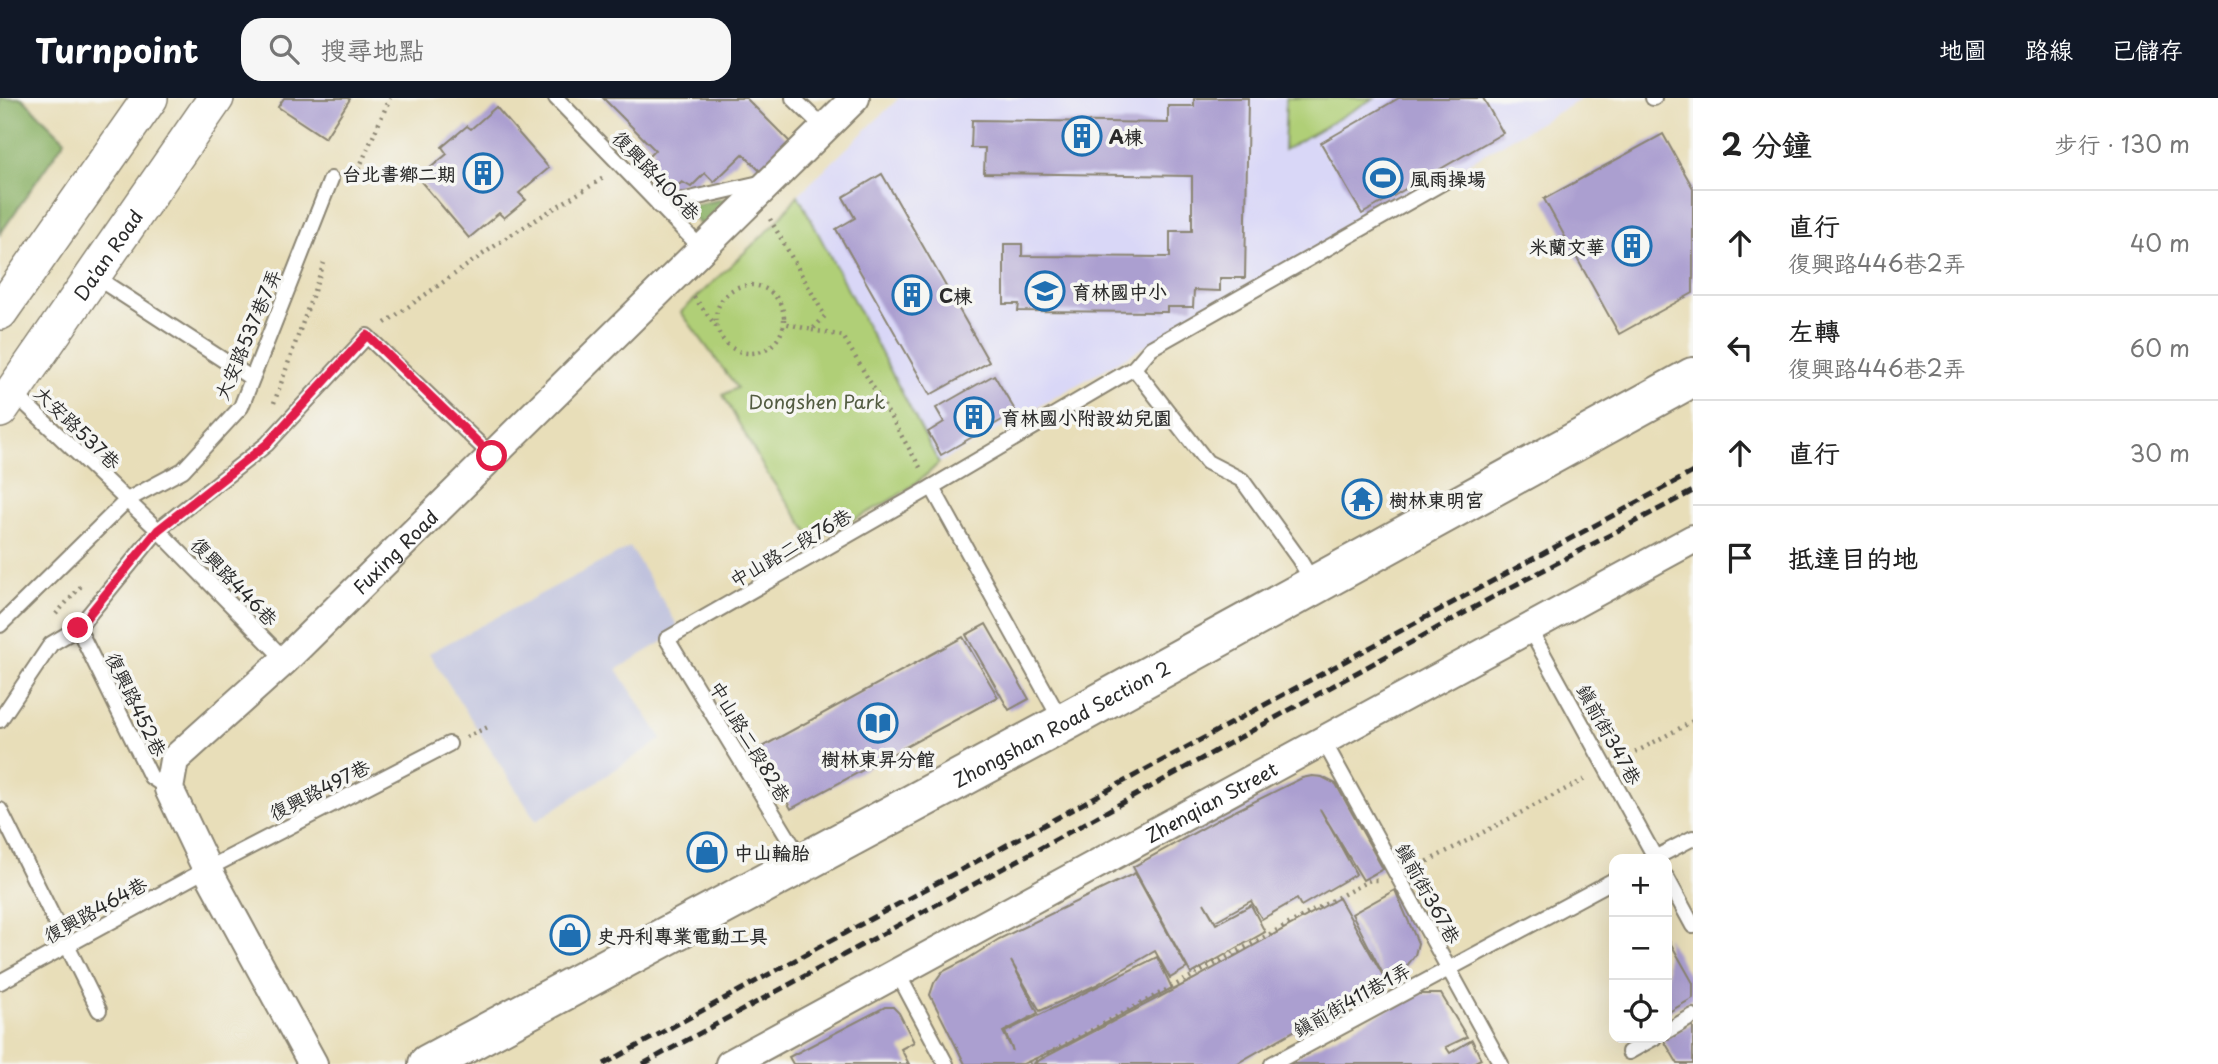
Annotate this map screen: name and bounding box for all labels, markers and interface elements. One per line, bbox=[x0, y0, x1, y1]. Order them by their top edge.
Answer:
search box bbox=[241, 18, 731, 81]
text: Turnpoint bbox=[35, 24, 199, 74]
icon: search bbox=[265, 30, 303, 68]
text: 搜尋地點 bbox=[321, 30, 425, 69]
text: 地圖 bbox=[1939, 31, 1987, 67]
text: 路線 bbox=[2025, 31, 2073, 67]
text: 已儲存 bbox=[2111, 31, 2183, 67]
building icon: A棟 bbox=[1061, 115, 1103, 157]
text: 2 分鐘 bbox=[1721, 121, 1812, 166]
place label: A棟 bbox=[1109, 122, 1144, 150]
street label: 復興路406巷 bbox=[607, 124, 707, 226]
text: 步行 · 130 m bbox=[2054, 126, 2190, 161]
building icon: 台北書鄉二期 bbox=[462, 152, 504, 194]
sports icon: 風雨操場 bbox=[1362, 157, 1404, 199]
place label: 台北書鄉二期 bbox=[342, 159, 456, 187]
place label: 風雨操場 bbox=[1410, 164, 1486, 192]
street label: Da'an Road bbox=[66, 204, 149, 306]
text: 直行 bbox=[1788, 206, 1840, 245]
icon: ahead bbox=[1721, 224, 1759, 262]
building icon: 米蘭文華 bbox=[1611, 225, 1653, 267]
text: 40 m bbox=[2130, 225, 2190, 260]
place label: 米蘭文華 bbox=[1529, 232, 1605, 260]
text: 復興路446巷2弄 bbox=[1788, 245, 1966, 280]
street label: 大安路537巷7弄 bbox=[207, 264, 287, 404]
school or university icon: 育林國中小 bbox=[1024, 270, 1066, 312]
building icon: C棟 bbox=[891, 274, 933, 316]
place label: 育林國中小 bbox=[1072, 277, 1167, 305]
place label: C棟 bbox=[939, 281, 973, 309]
text: 左轉 bbox=[1788, 311, 1840, 350]
icon: left bbox=[1721, 329, 1759, 367]
text: 60 m bbox=[2130, 330, 2190, 365]
text: 復興路446巷2弄 bbox=[1788, 350, 1966, 385]
street label: 大安路537巷 bbox=[29, 379, 127, 475]
park label: Dongshen Park bbox=[748, 387, 886, 415]
building icon: 育林國小附設幼兒園 bbox=[953, 396, 995, 438]
place label: 育林國小附設幼兒園 bbox=[1001, 403, 1172, 431]
text: 直行 bbox=[1788, 433, 1840, 472]
icon: ahead bbox=[1721, 434, 1759, 472]
text: 30 m bbox=[2129, 435, 2190, 470]
route start bbox=[476, 440, 507, 471]
temple icon: 樹林東明宮 bbox=[1341, 478, 1383, 520]
place label: 樹林東明宮 bbox=[1389, 485, 1484, 513]
street label: 中山路二段76巷 bbox=[724, 501, 856, 593]
street label: Fuxing Road bbox=[346, 503, 444, 600]
street label: 復興路446巷 bbox=[185, 530, 285, 632]
text: 抵達目的地 bbox=[1788, 538, 1918, 577]
icon: arrive bbox=[1721, 539, 1759, 577]
route end bbox=[62, 612, 93, 643]
street label: 復興路452巷 bbox=[100, 647, 174, 761]
street label: Zhongshan Road Section 2 bbox=[948, 653, 1175, 794]
street label: 中山路二段82巷 bbox=[704, 675, 798, 807]
street label: 鎮前街347巷 bbox=[1571, 678, 1649, 790]
library icon: 樹林東昇分館 bbox=[857, 702, 899, 744]
place label: 樹林東昇分館 bbox=[821, 744, 935, 772]
street label: 復興路497巷 bbox=[264, 752, 374, 826]
street label: Zhenqian Street bbox=[1140, 754, 1283, 849]
shop icon: 中山輪胎 bbox=[686, 831, 728, 873]
street label: 鎮前街367巷 bbox=[1390, 837, 1468, 949]
place label: 中山輪胎 bbox=[734, 838, 810, 866]
map controls bbox=[1609, 854, 1672, 1043]
button: + bbox=[1609, 854, 1672, 917]
street label: 復興路464巷 bbox=[38, 869, 152, 949]
shop icon: 史丹利專業電動工具 bbox=[549, 914, 591, 956]
button: − bbox=[1609, 917, 1672, 980]
place label: 史丹利專業電動工具 bbox=[597, 921, 768, 949]
street label: 鎮前街411巷1弄 bbox=[1287, 955, 1415, 1043]
button: locate bbox=[1609, 980, 1672, 1043]

